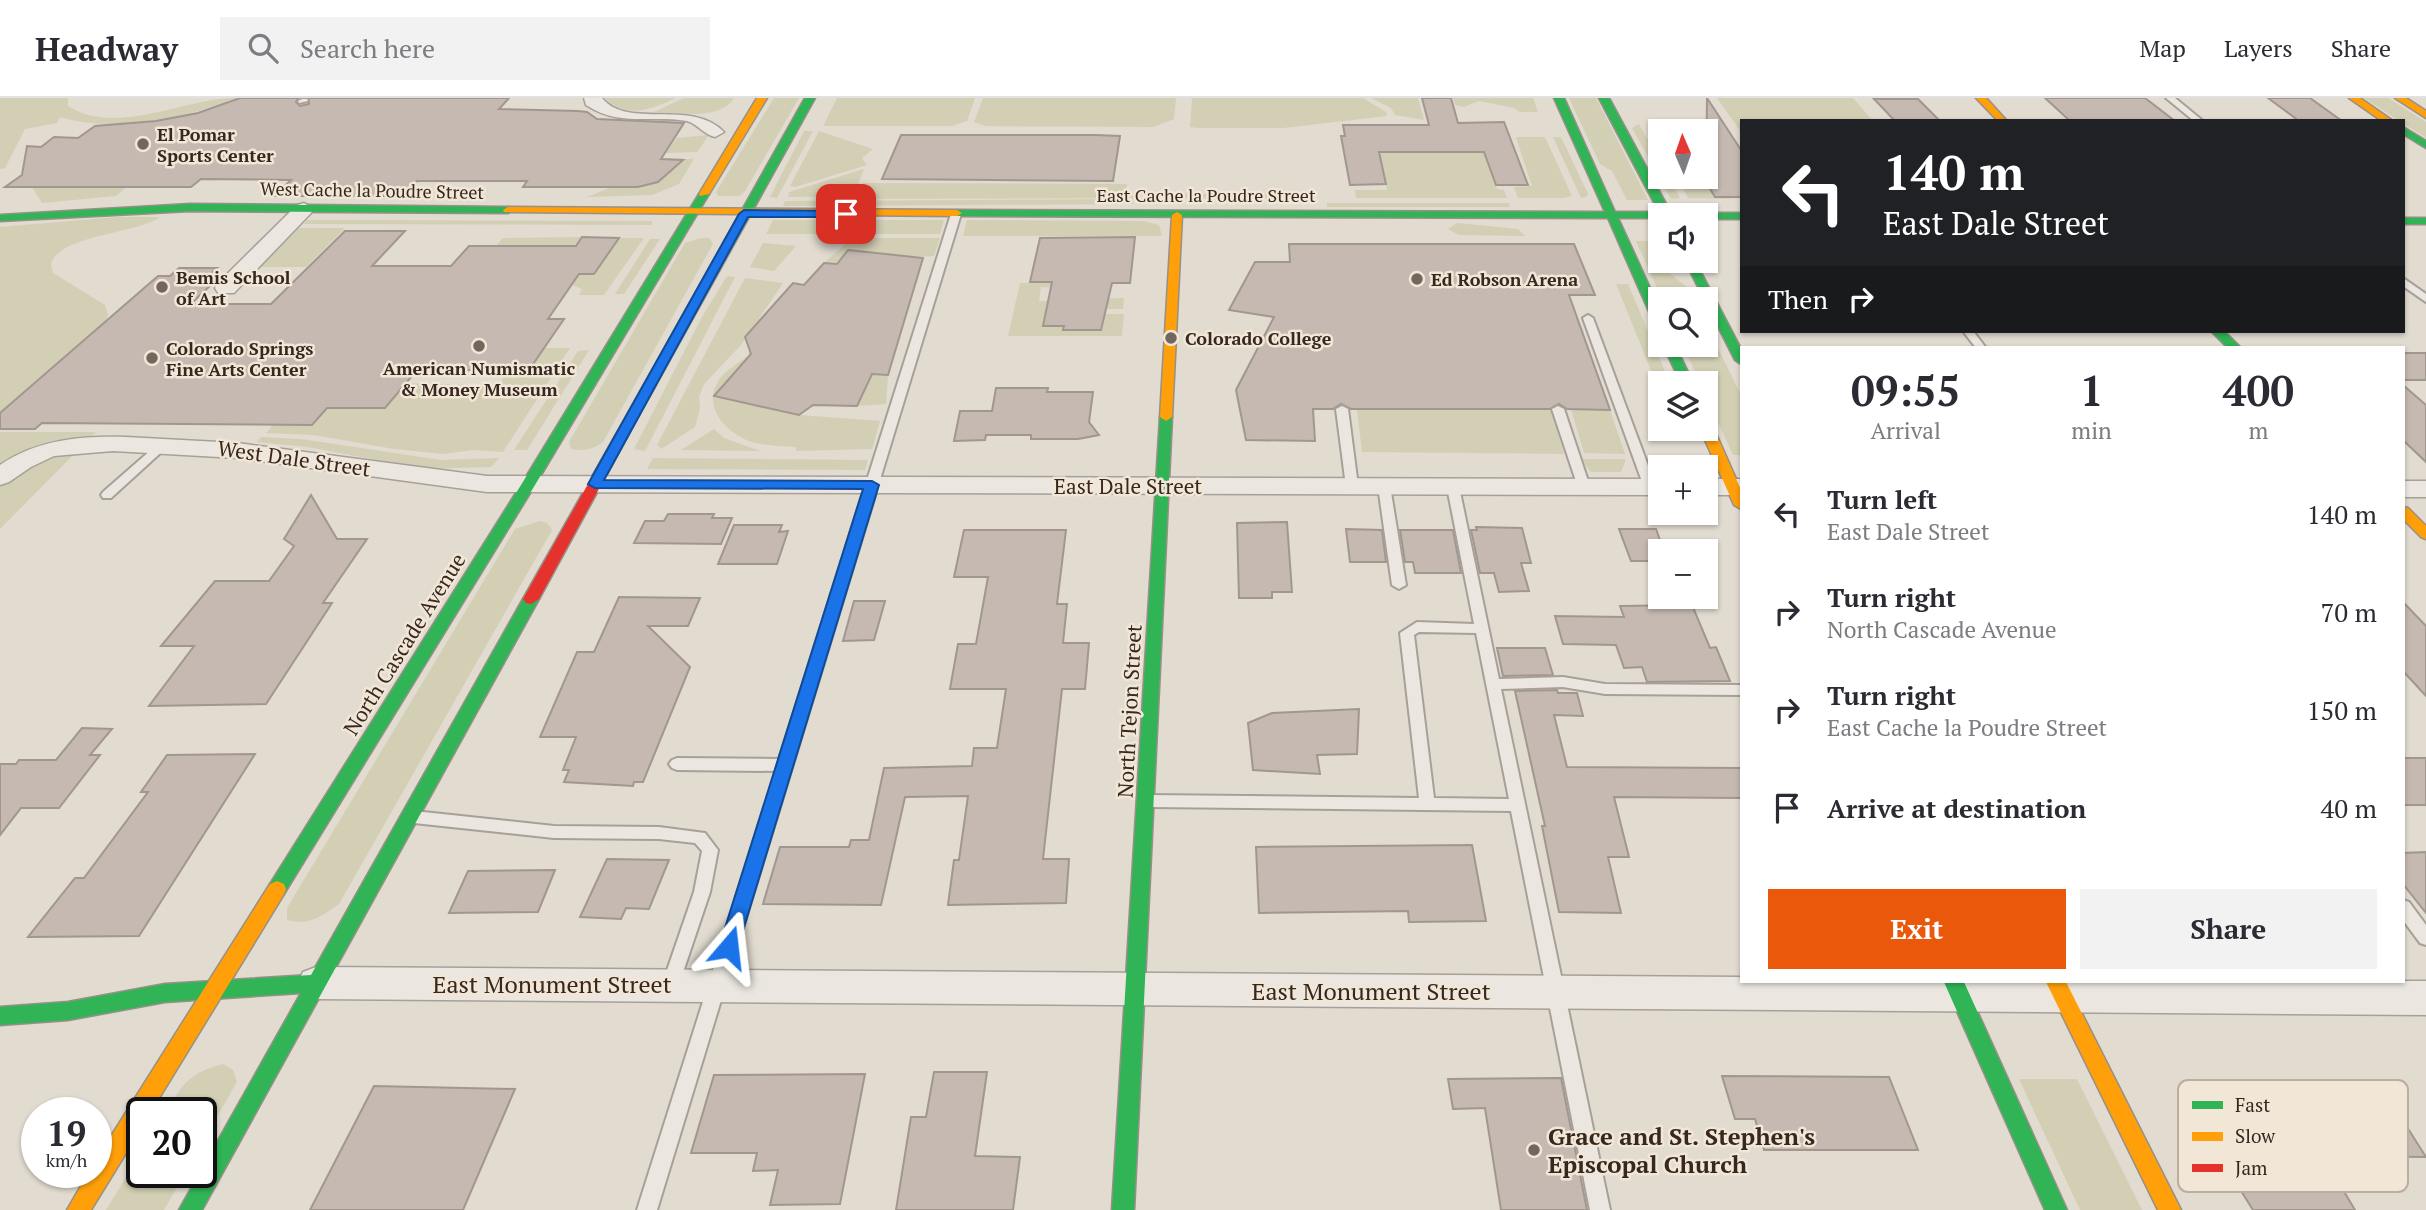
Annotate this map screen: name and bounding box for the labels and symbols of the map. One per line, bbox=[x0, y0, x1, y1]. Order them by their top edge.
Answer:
north arrow bbox=[1648, 119, 1718, 189]
place label: El Pomar Sports Center bbox=[157, 122, 274, 167]
marker: El Pomar Sports Center bbox=[135, 136, 151, 152]
street label: West Cache la Poudre Street bbox=[260, 176, 485, 204]
street label: East Cache la Poudre Street bbox=[1096, 183, 1316, 207]
pin bbox=[816, 184, 876, 244]
place label: Bemis School of Art bbox=[176, 265, 291, 310]
place label: Ed Robson Arena bbox=[1431, 267, 1578, 291]
marker: Ed Robson Arena bbox=[1409, 271, 1425, 287]
marker: Bemis School of Art bbox=[154, 279, 170, 295]
place label: Colorado College bbox=[1185, 326, 1332, 350]
marker: Colorado College bbox=[1163, 330, 1179, 346]
place label: Colorado Springs Fine Arts Center bbox=[166, 336, 313, 381]
marker: American Numismatic & Money Museum bbox=[471, 338, 487, 354]
marker: Colorado Springs Fine Arts Center bbox=[144, 350, 160, 366]
place label: American Numismatic & Money Museum bbox=[383, 356, 576, 401]
street label: West Dale Street bbox=[216, 433, 373, 483]
street label: East Dale Street bbox=[1054, 472, 1202, 500]
street label: North Cascade Avenue bbox=[337, 548, 471, 740]
street label: North Tejon Street bbox=[1110, 623, 1148, 799]
position arrow bbox=[692, 910, 766, 984]
street label: East Monument Street bbox=[432, 968, 672, 1000]
street label: East Monument Street bbox=[1251, 975, 1491, 1007]
legend bbox=[2178, 1080, 2408, 1192]
text: Fast bbox=[2235, 1092, 2270, 1117]
speed limit sign: 20 bbox=[126, 1097, 217, 1188]
place label: Grace and St. Stephen's Episcopal Church bbox=[1548, 1120, 1815, 1180]
text: Slow bbox=[2235, 1123, 2276, 1148]
marker: Grace and St. Stephen's Episcopal Church bbox=[1526, 1142, 1542, 1158]
text: Jam bbox=[2235, 1155, 2268, 1180]

